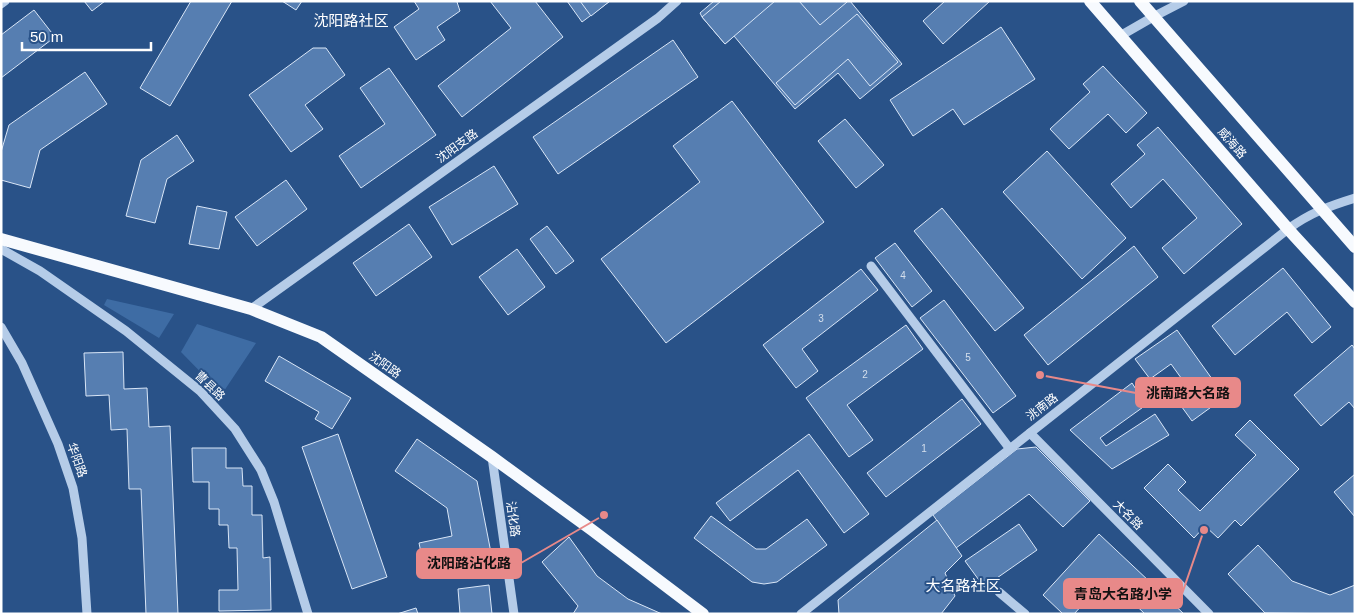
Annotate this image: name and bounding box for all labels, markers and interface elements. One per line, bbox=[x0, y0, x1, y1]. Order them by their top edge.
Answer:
district label: 沈阳路社区 bbox=[313, 12, 389, 29]
scale bar bbox=[22, 20, 151, 52]
text: 50 m bbox=[30, 28, 63, 45]
street label: 威海路 bbox=[1215, 125, 1249, 161]
street label: 沈阳支路 bbox=[433, 126, 481, 166]
house number: 4 bbox=[900, 270, 906, 281]
house number: 3 bbox=[818, 313, 824, 324]
street label: 沈阳路 bbox=[366, 349, 404, 381]
house number: 5 bbox=[965, 352, 971, 363]
street label: 曹县路 bbox=[192, 368, 228, 404]
house number: 2 bbox=[862, 369, 868, 380]
callout: 洮南路大名路 bbox=[1136, 378, 1240, 407]
text: 洮南路大名路 bbox=[1146, 385, 1230, 401]
street label: 洮南路 bbox=[1024, 390, 1060, 424]
street label: 华阳路 bbox=[64, 441, 90, 479]
house number: 1 bbox=[921, 443, 927, 454]
street label: 大名路 bbox=[1110, 497, 1146, 533]
street label: 沾化路 bbox=[504, 500, 522, 538]
callout: 沈阳路沾化路 bbox=[417, 549, 521, 578]
text: 沈阳路沾化路 bbox=[427, 555, 511, 571]
district label: 大名路社区 bbox=[925, 577, 1001, 594]
callout: 青岛大名路小学 bbox=[1064, 579, 1182, 608]
text: 青岛大名路小学 bbox=[1074, 586, 1172, 602]

